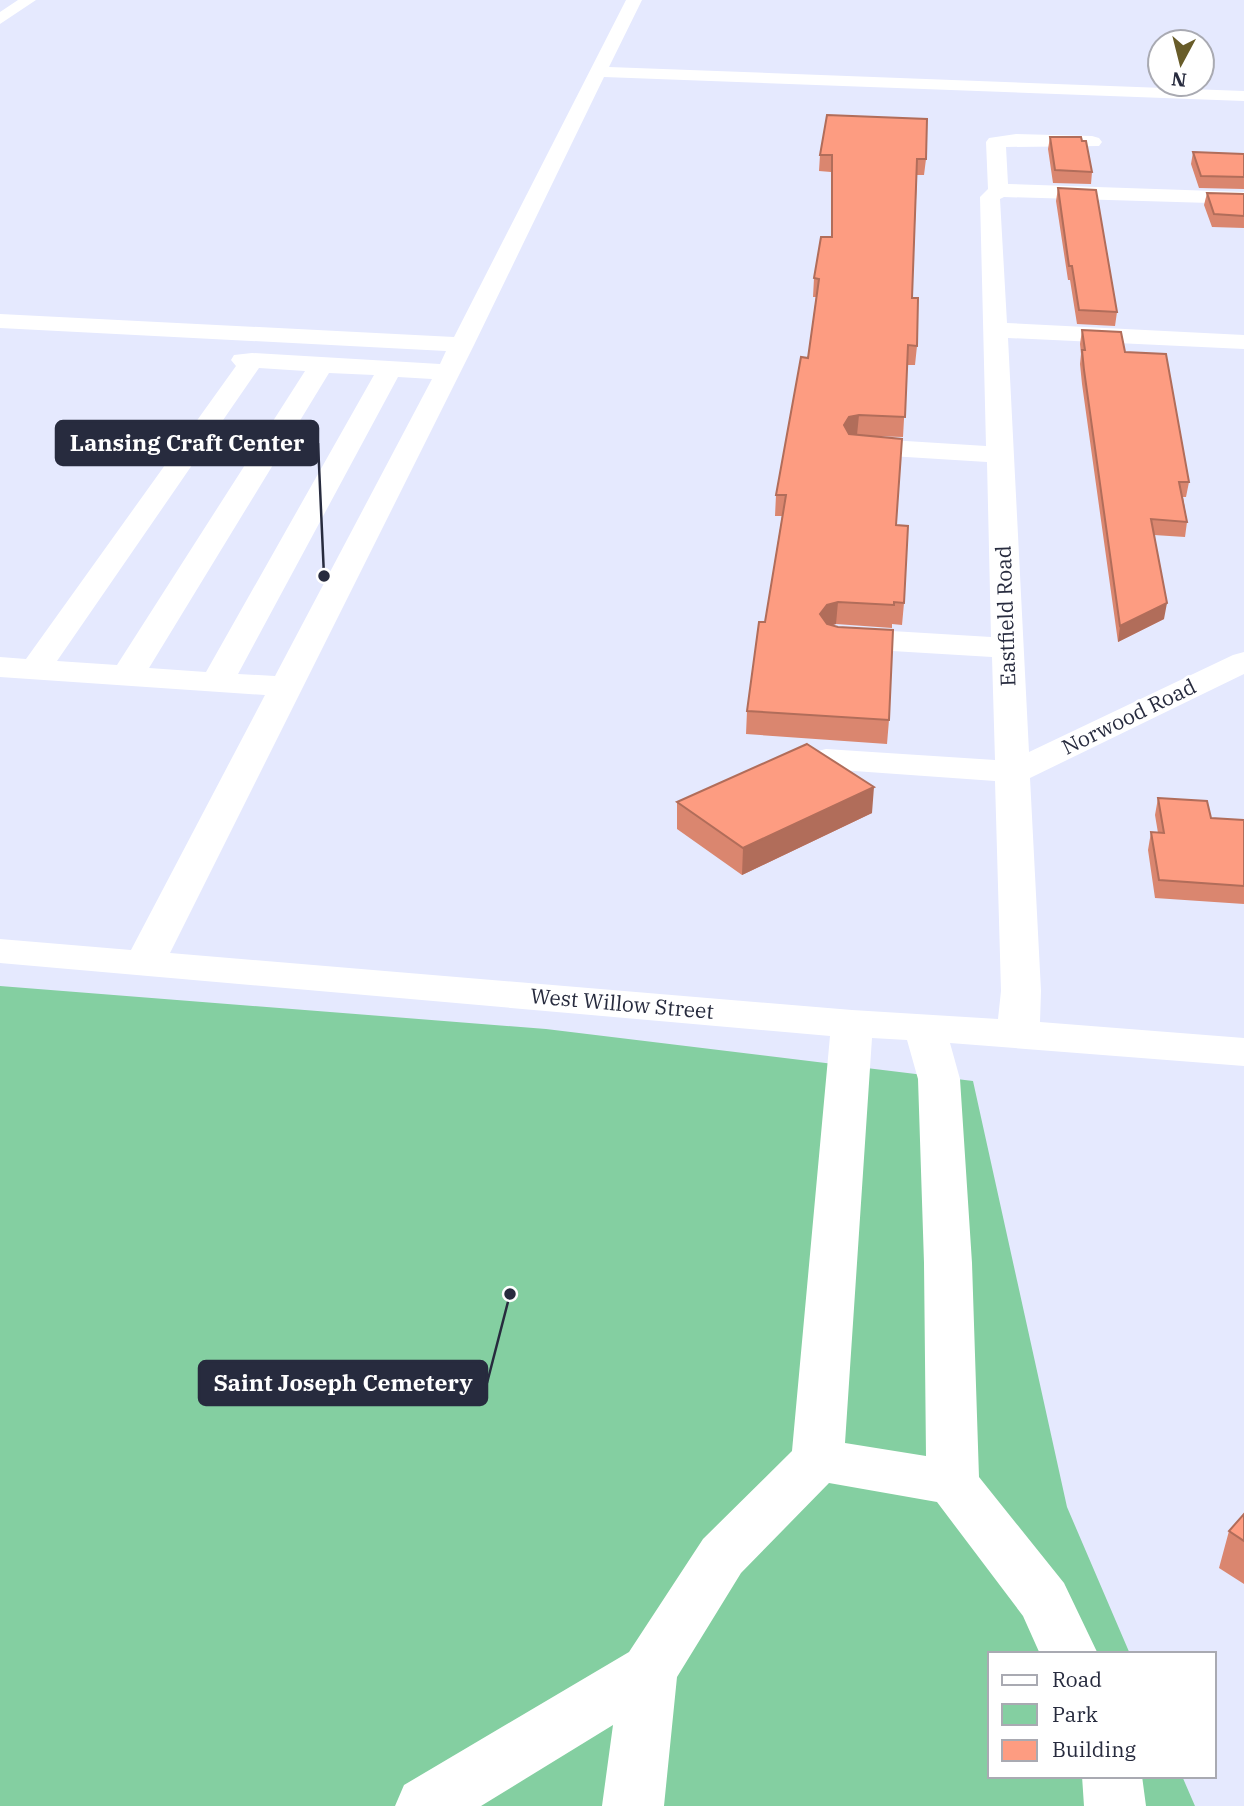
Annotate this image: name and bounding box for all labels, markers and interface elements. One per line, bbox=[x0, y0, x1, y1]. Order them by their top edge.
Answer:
north arrow bbox=[1146, 28, 1216, 98]
text: N bbox=[1170, 67, 1188, 93]
callout: Lansing Craft Center bbox=[56, 421, 318, 465]
text: Lansing Craft Center bbox=[70, 427, 305, 457]
street label: Eastfield Road bbox=[989, 545, 1021, 687]
street label: Norwood Road bbox=[1057, 671, 1201, 761]
street label: West Willow Street bbox=[529, 981, 715, 1025]
callout: Saint Joseph Cemetery bbox=[199, 1361, 487, 1405]
text: Saint Joseph Cemetery bbox=[213, 1367, 473, 1397]
legend bbox=[988, 1652, 1216, 1778]
text: Road bbox=[1052, 1665, 1102, 1693]
text: Park bbox=[1052, 1700, 1099, 1728]
text: Building bbox=[1052, 1735, 1137, 1763]

